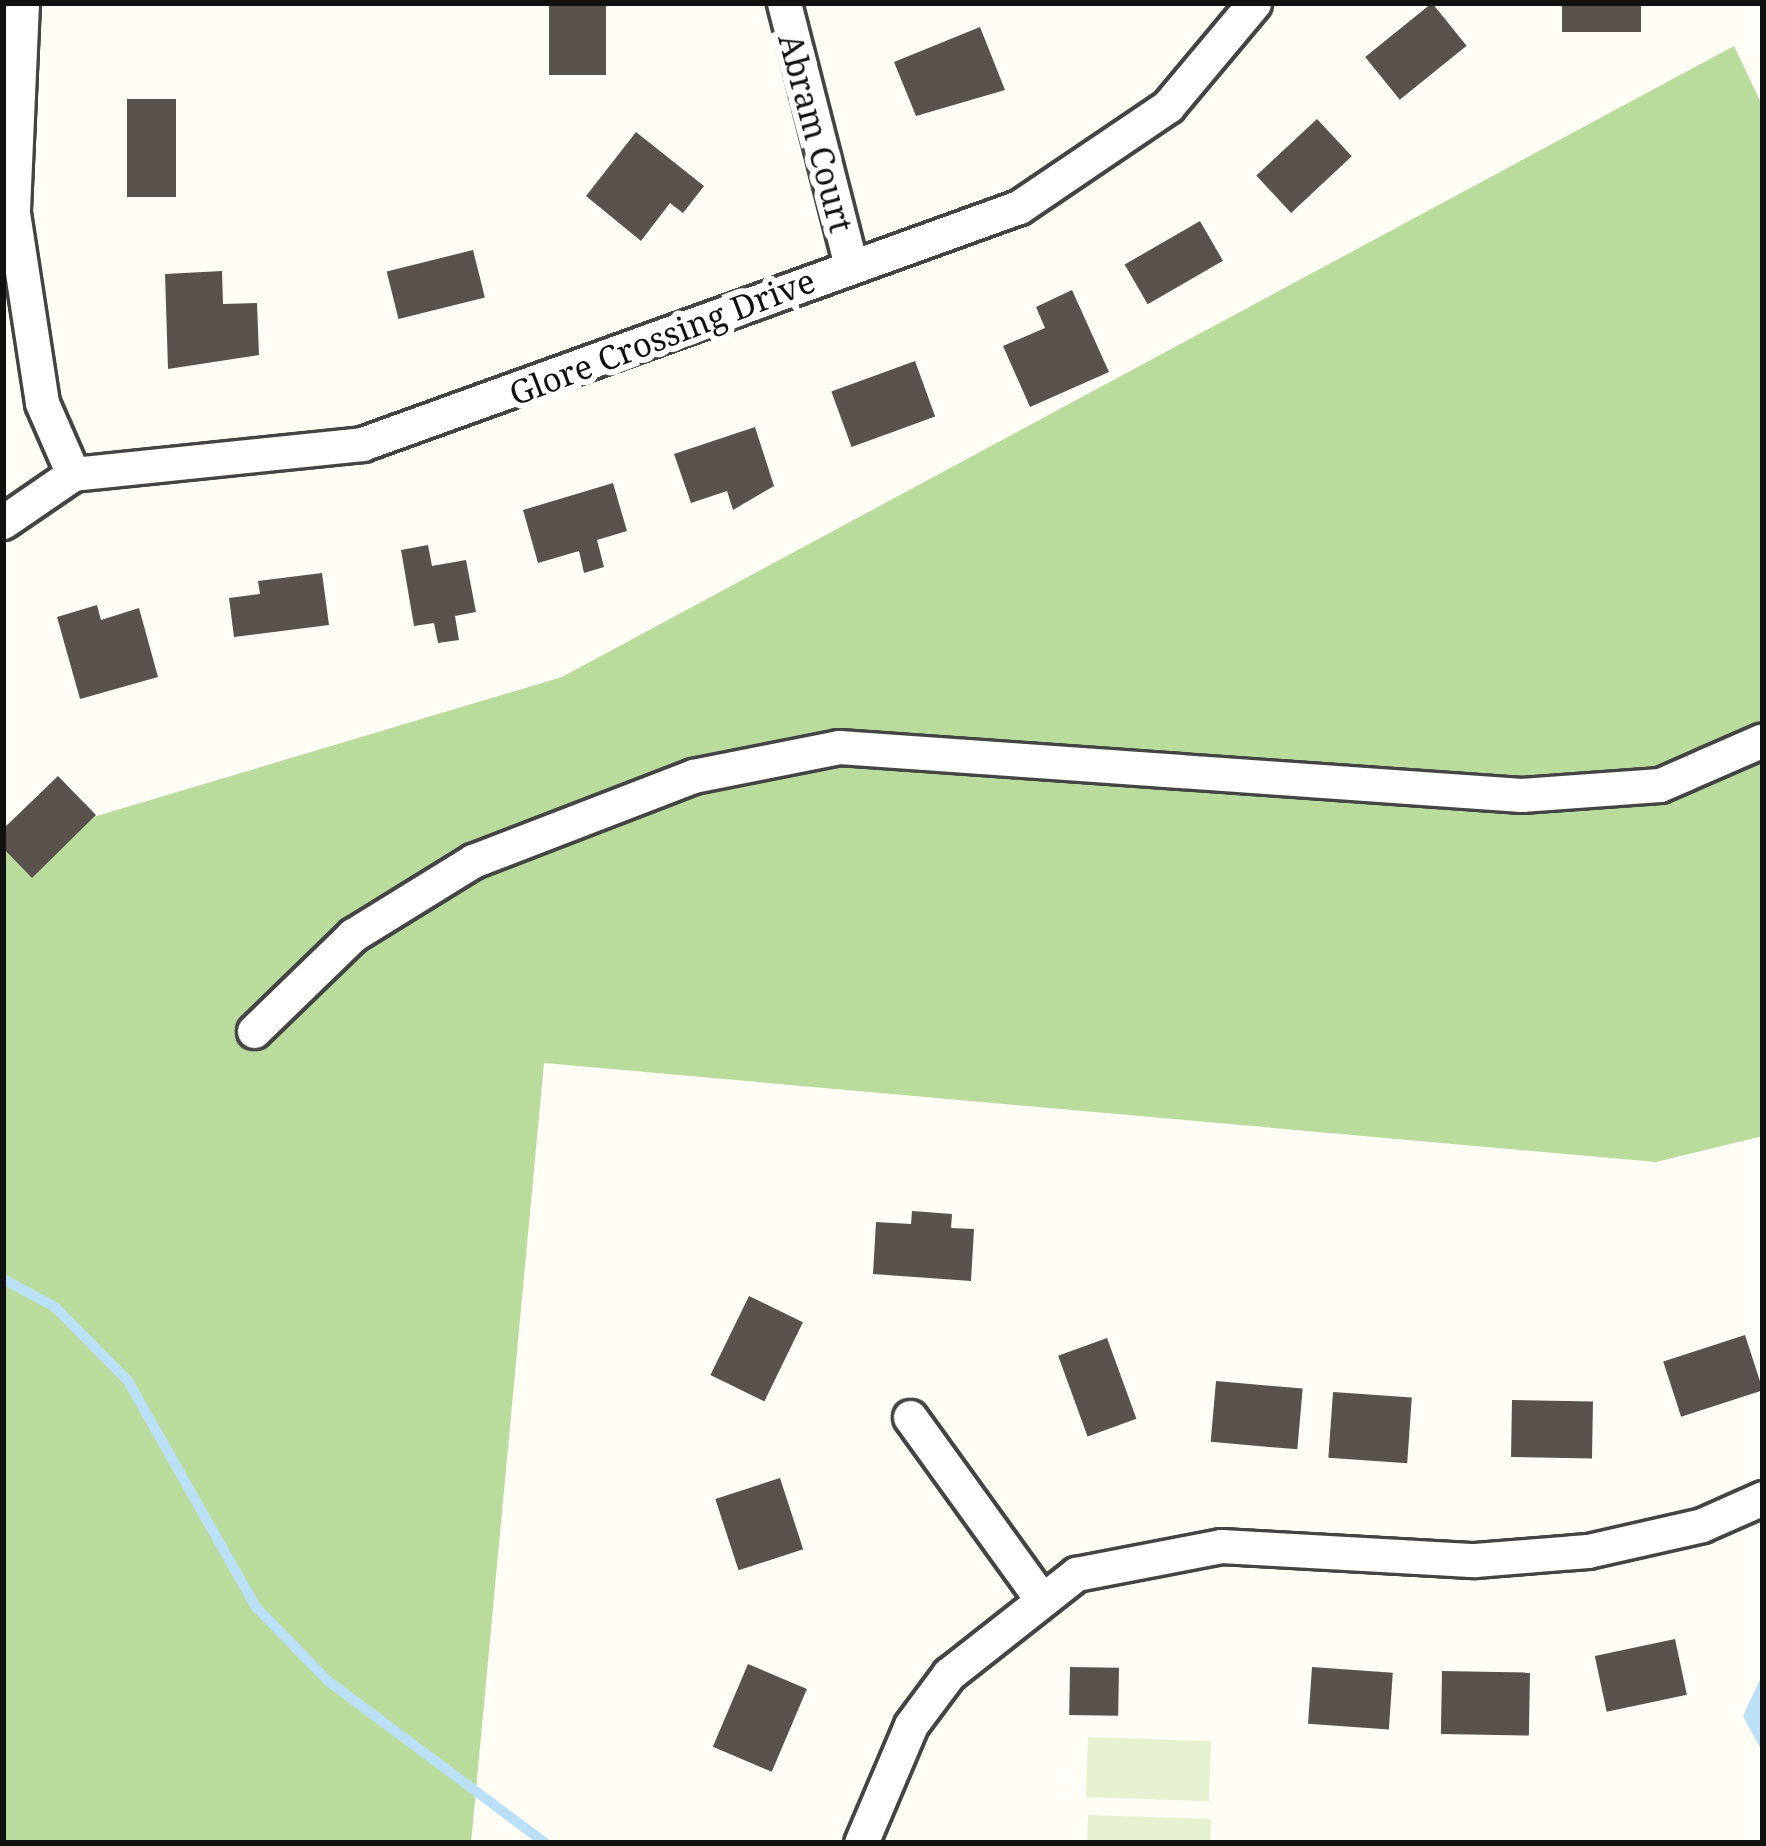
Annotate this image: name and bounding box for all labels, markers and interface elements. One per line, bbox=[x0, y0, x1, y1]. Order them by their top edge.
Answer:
street label: Abram Court bbox=[770, 29, 862, 237]
street label: Glore Crossing Drive bbox=[504, 260, 820, 414]

